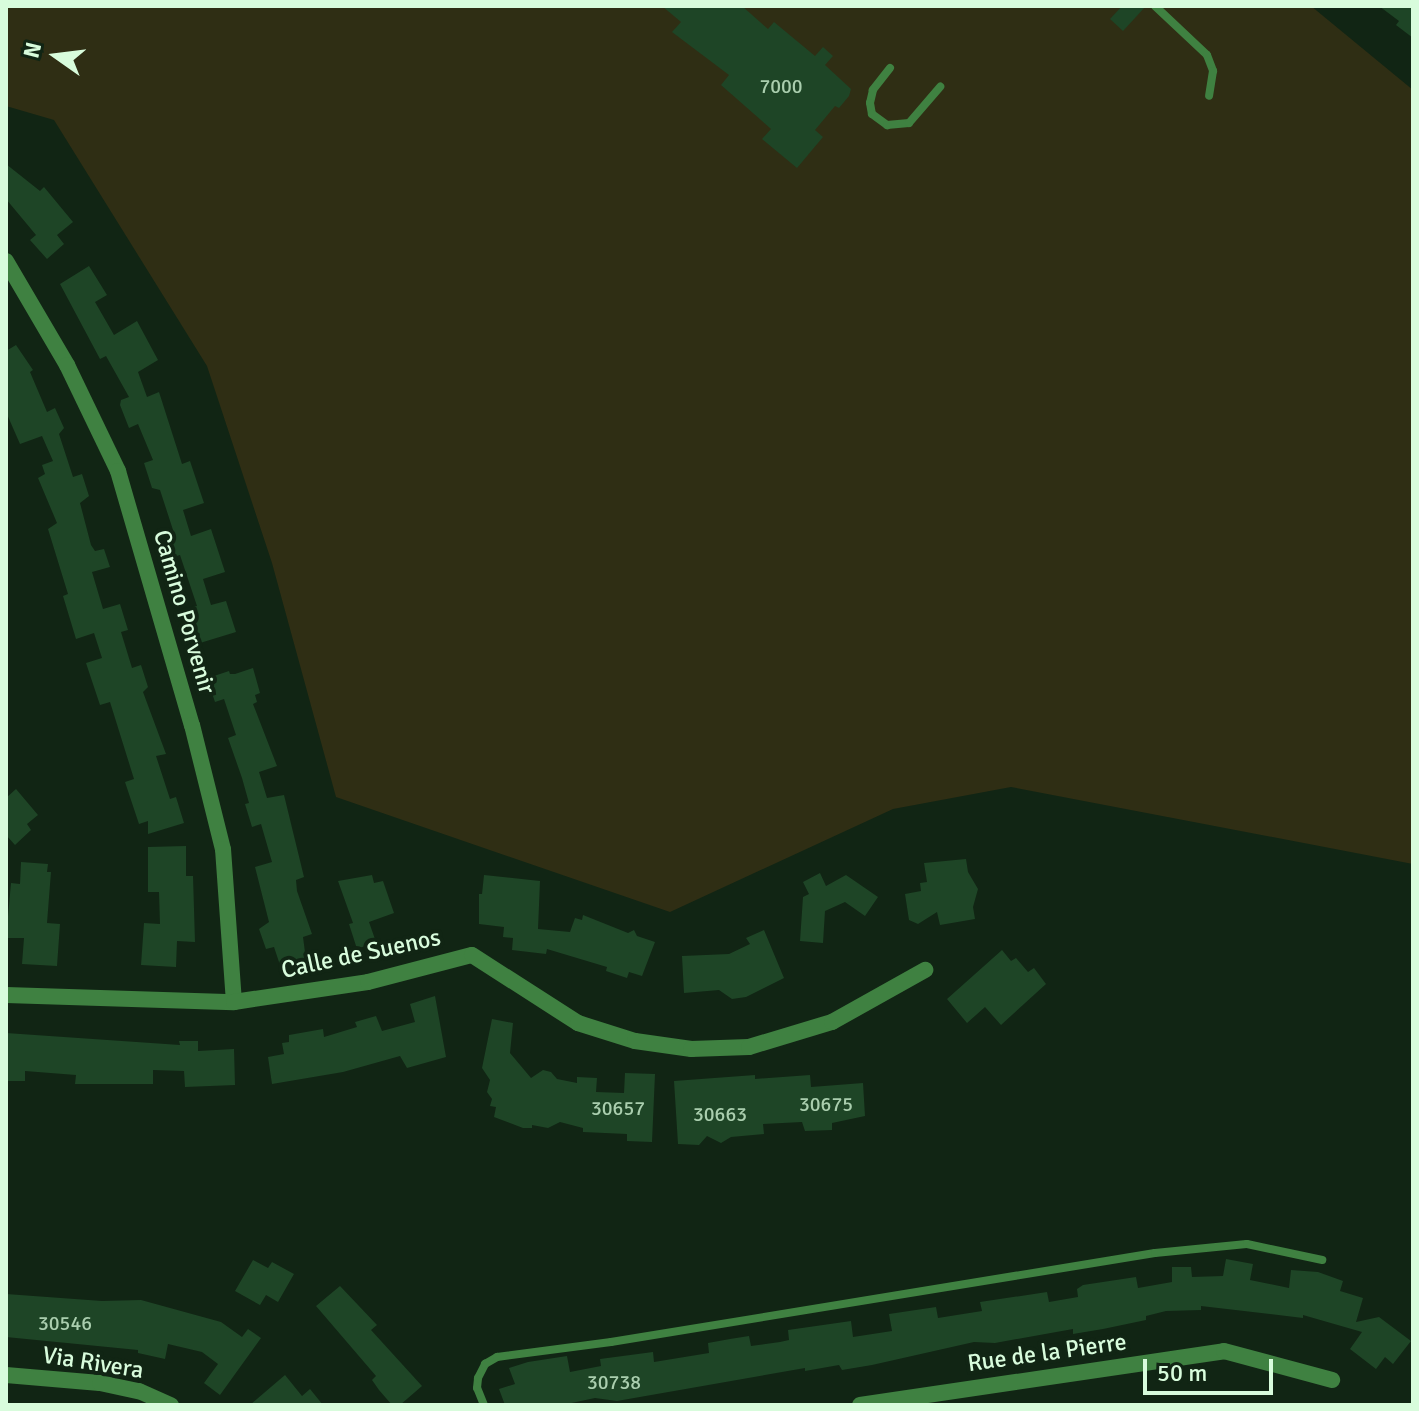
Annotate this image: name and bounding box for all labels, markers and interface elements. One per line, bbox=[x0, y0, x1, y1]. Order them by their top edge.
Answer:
north arrow bbox=[16, 16, 96, 96]
text: N bbox=[17, 39, 47, 61]
house number: 7000 bbox=[759, 74, 803, 98]
street label: Camino Porvenir bbox=[147, 527, 221, 697]
street label: Calle de Suenos bbox=[279, 923, 443, 985]
house number: 30675 bbox=[799, 1092, 853, 1116]
house number: 30657 bbox=[591, 1096, 645, 1120]
house number: 30663 bbox=[693, 1102, 747, 1126]
house number: 30546 bbox=[38, 1311, 92, 1335]
street label: Rue de la Pierre bbox=[966, 1328, 1128, 1378]
street label: Via Rivera bbox=[40, 1341, 146, 1385]
scale bar bbox=[1147, 1343, 1277, 1393]
text: 50 m bbox=[1157, 1358, 1207, 1388]
house number: 30738 bbox=[587, 1370, 641, 1394]

